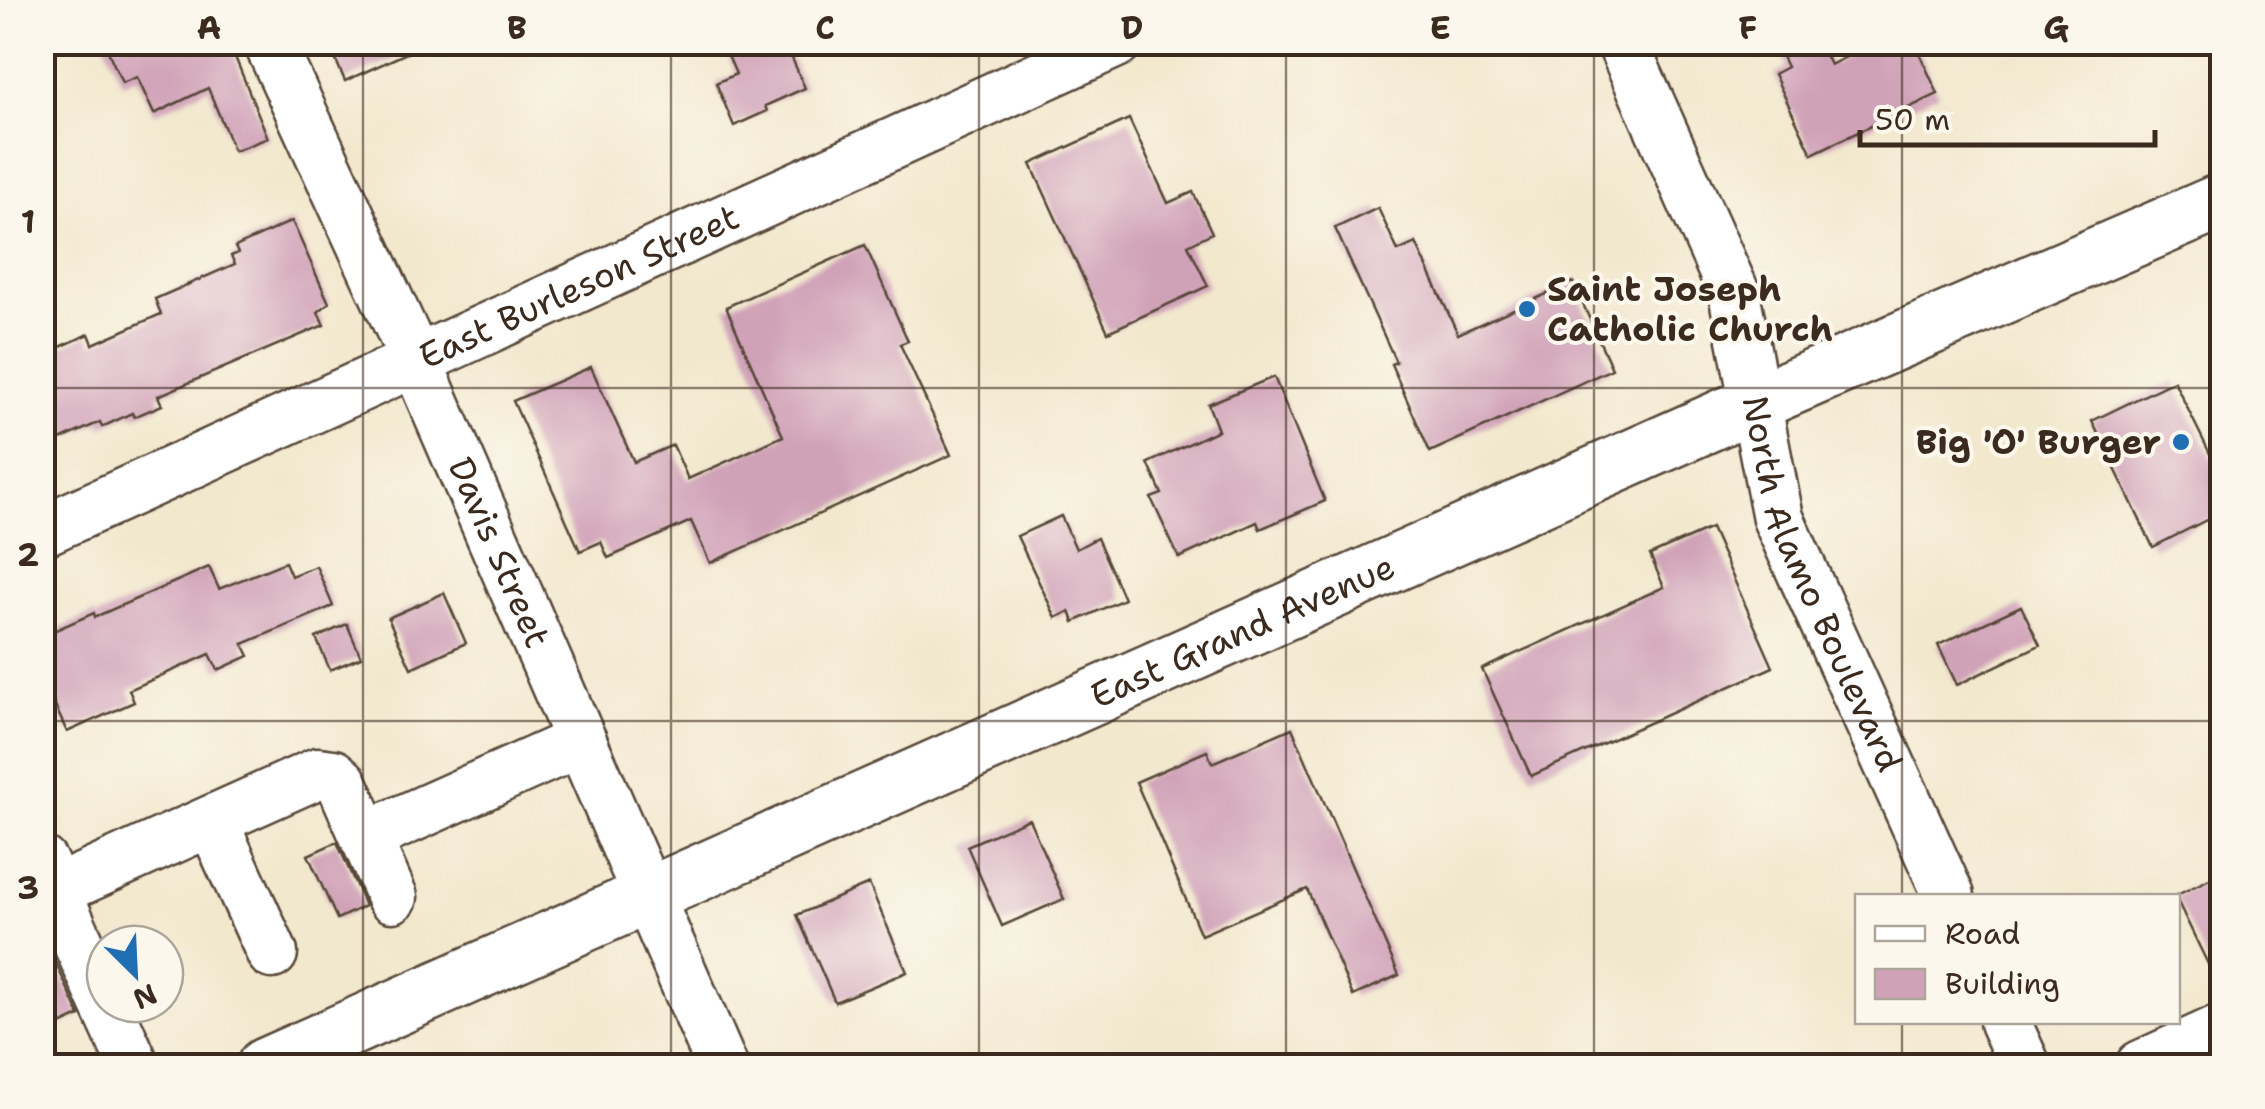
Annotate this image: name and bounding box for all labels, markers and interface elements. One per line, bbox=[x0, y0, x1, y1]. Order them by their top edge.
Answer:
text: A bbox=[197, 6, 221, 49]
text: B bbox=[507, 6, 527, 49]
text: C bbox=[815, 6, 835, 49]
text: D bbox=[1121, 6, 1143, 49]
text: E bbox=[1429, 6, 1451, 49]
text: F bbox=[1739, 6, 1757, 49]
text: G bbox=[2043, 6, 2069, 49]
scale bar bbox=[1860, 85, 2155, 147]
text: 50 m bbox=[1875, 99, 1950, 140]
street label: East Burleson Street bbox=[411, 193, 746, 379]
text: 1 bbox=[21, 200, 35, 243]
place label: Saint Joseph Catholic Church bbox=[1547, 265, 1833, 352]
marker: Saint Joseph Catholic Church bbox=[1516, 298, 1538, 320]
street label: North Alamo Boulevard bbox=[1732, 392, 1914, 779]
place label: Big 'O' Burger bbox=[1916, 418, 2161, 465]
marker: Big 'O' Burger bbox=[2170, 431, 2192, 453]
street label: Davis Street bbox=[438, 450, 562, 655]
text: 2 bbox=[17, 533, 39, 576]
street label: East Grand Avenue bbox=[1083, 542, 1402, 719]
text: 3 bbox=[17, 866, 39, 909]
legend bbox=[1855, 894, 2180, 1024]
text: Road bbox=[1945, 913, 2020, 954]
north arrow bbox=[85, 924, 185, 1024]
text: Building bbox=[1945, 963, 2060, 1004]
text: N bbox=[127, 975, 163, 1019]

